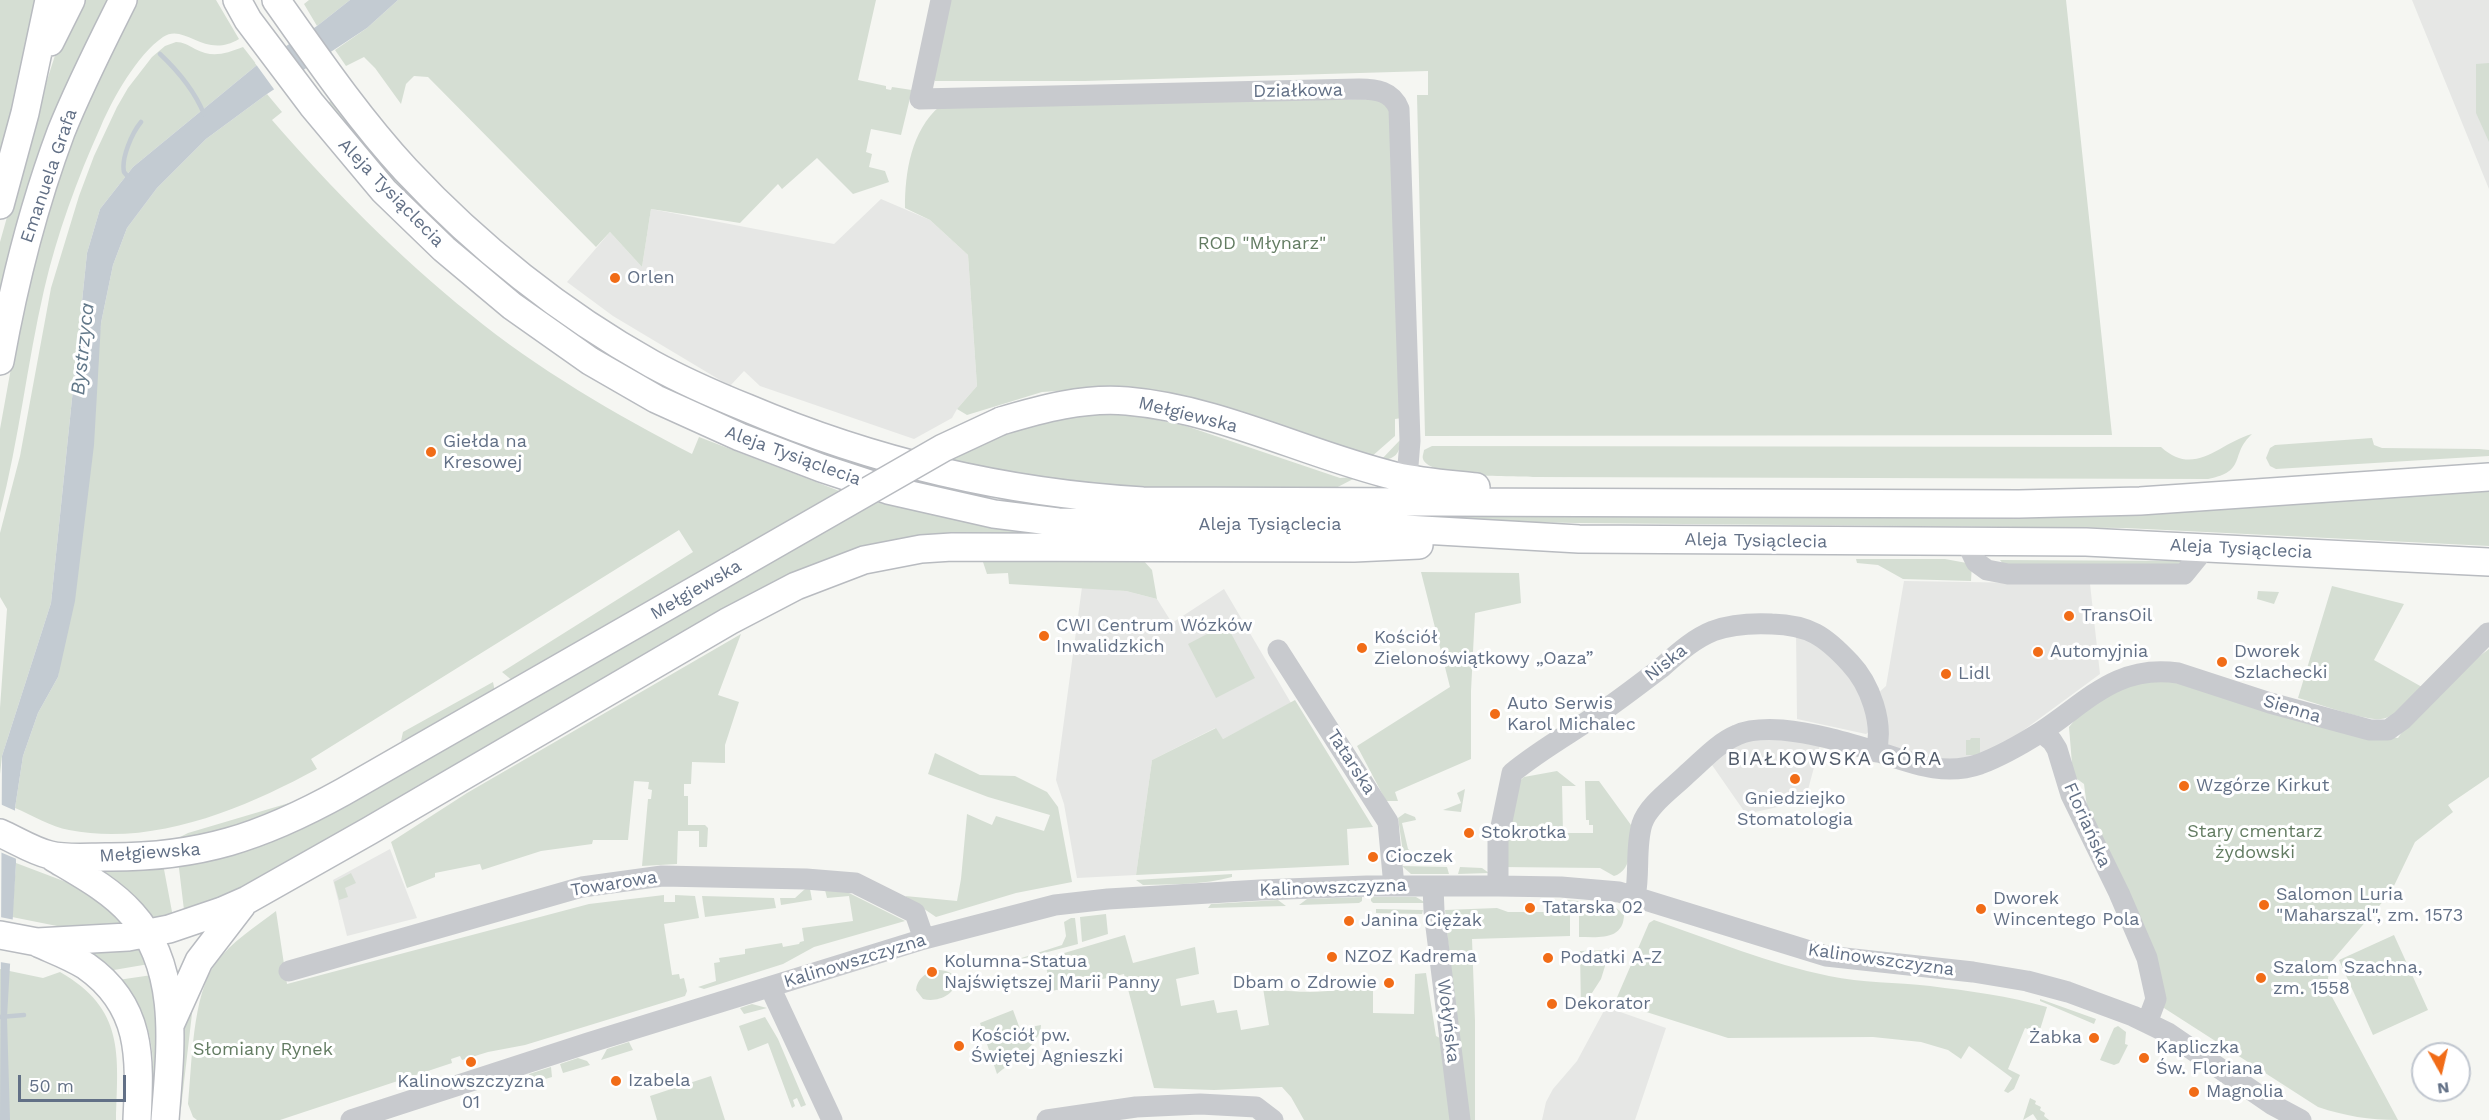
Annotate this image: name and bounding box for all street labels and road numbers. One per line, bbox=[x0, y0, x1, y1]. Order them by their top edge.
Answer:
street label: Działkowa bbox=[1253, 79, 1343, 103]
street label: Emanuela Grafa bbox=[16, 106, 82, 246]
street label: Aleja Tysiąclecia bbox=[334, 134, 448, 252]
street label: Mełgiewska bbox=[1136, 392, 1240, 438]
street label: Aleja Tysiąclecia bbox=[722, 421, 864, 491]
street label: Aleja Tysiąclecia bbox=[1199, 514, 1341, 536]
street label: Aleja Tysiąclecia bbox=[1684, 529, 1828, 553]
street label: Aleja Tysiąclecia bbox=[2169, 534, 2313, 564]
street label: Mełgiewska bbox=[647, 555, 745, 625]
street label: Niska bbox=[1641, 640, 1691, 686]
street label: Sienna bbox=[2261, 690, 2323, 728]
street label: Tatarska bbox=[1322, 725, 1380, 799]
street label: Floriańska bbox=[2059, 779, 2115, 871]
street label: Mełgiewska bbox=[99, 839, 201, 867]
street label: Towarowa bbox=[569, 867, 659, 901]
street label: Kalinowszczyzna bbox=[1259, 875, 1407, 901]
street label: Kalinowszczyzna bbox=[781, 929, 929, 993]
street label: Kalinowszczyzna bbox=[1807, 939, 1955, 981]
street label: Wołyńska bbox=[1432, 978, 1464, 1064]

